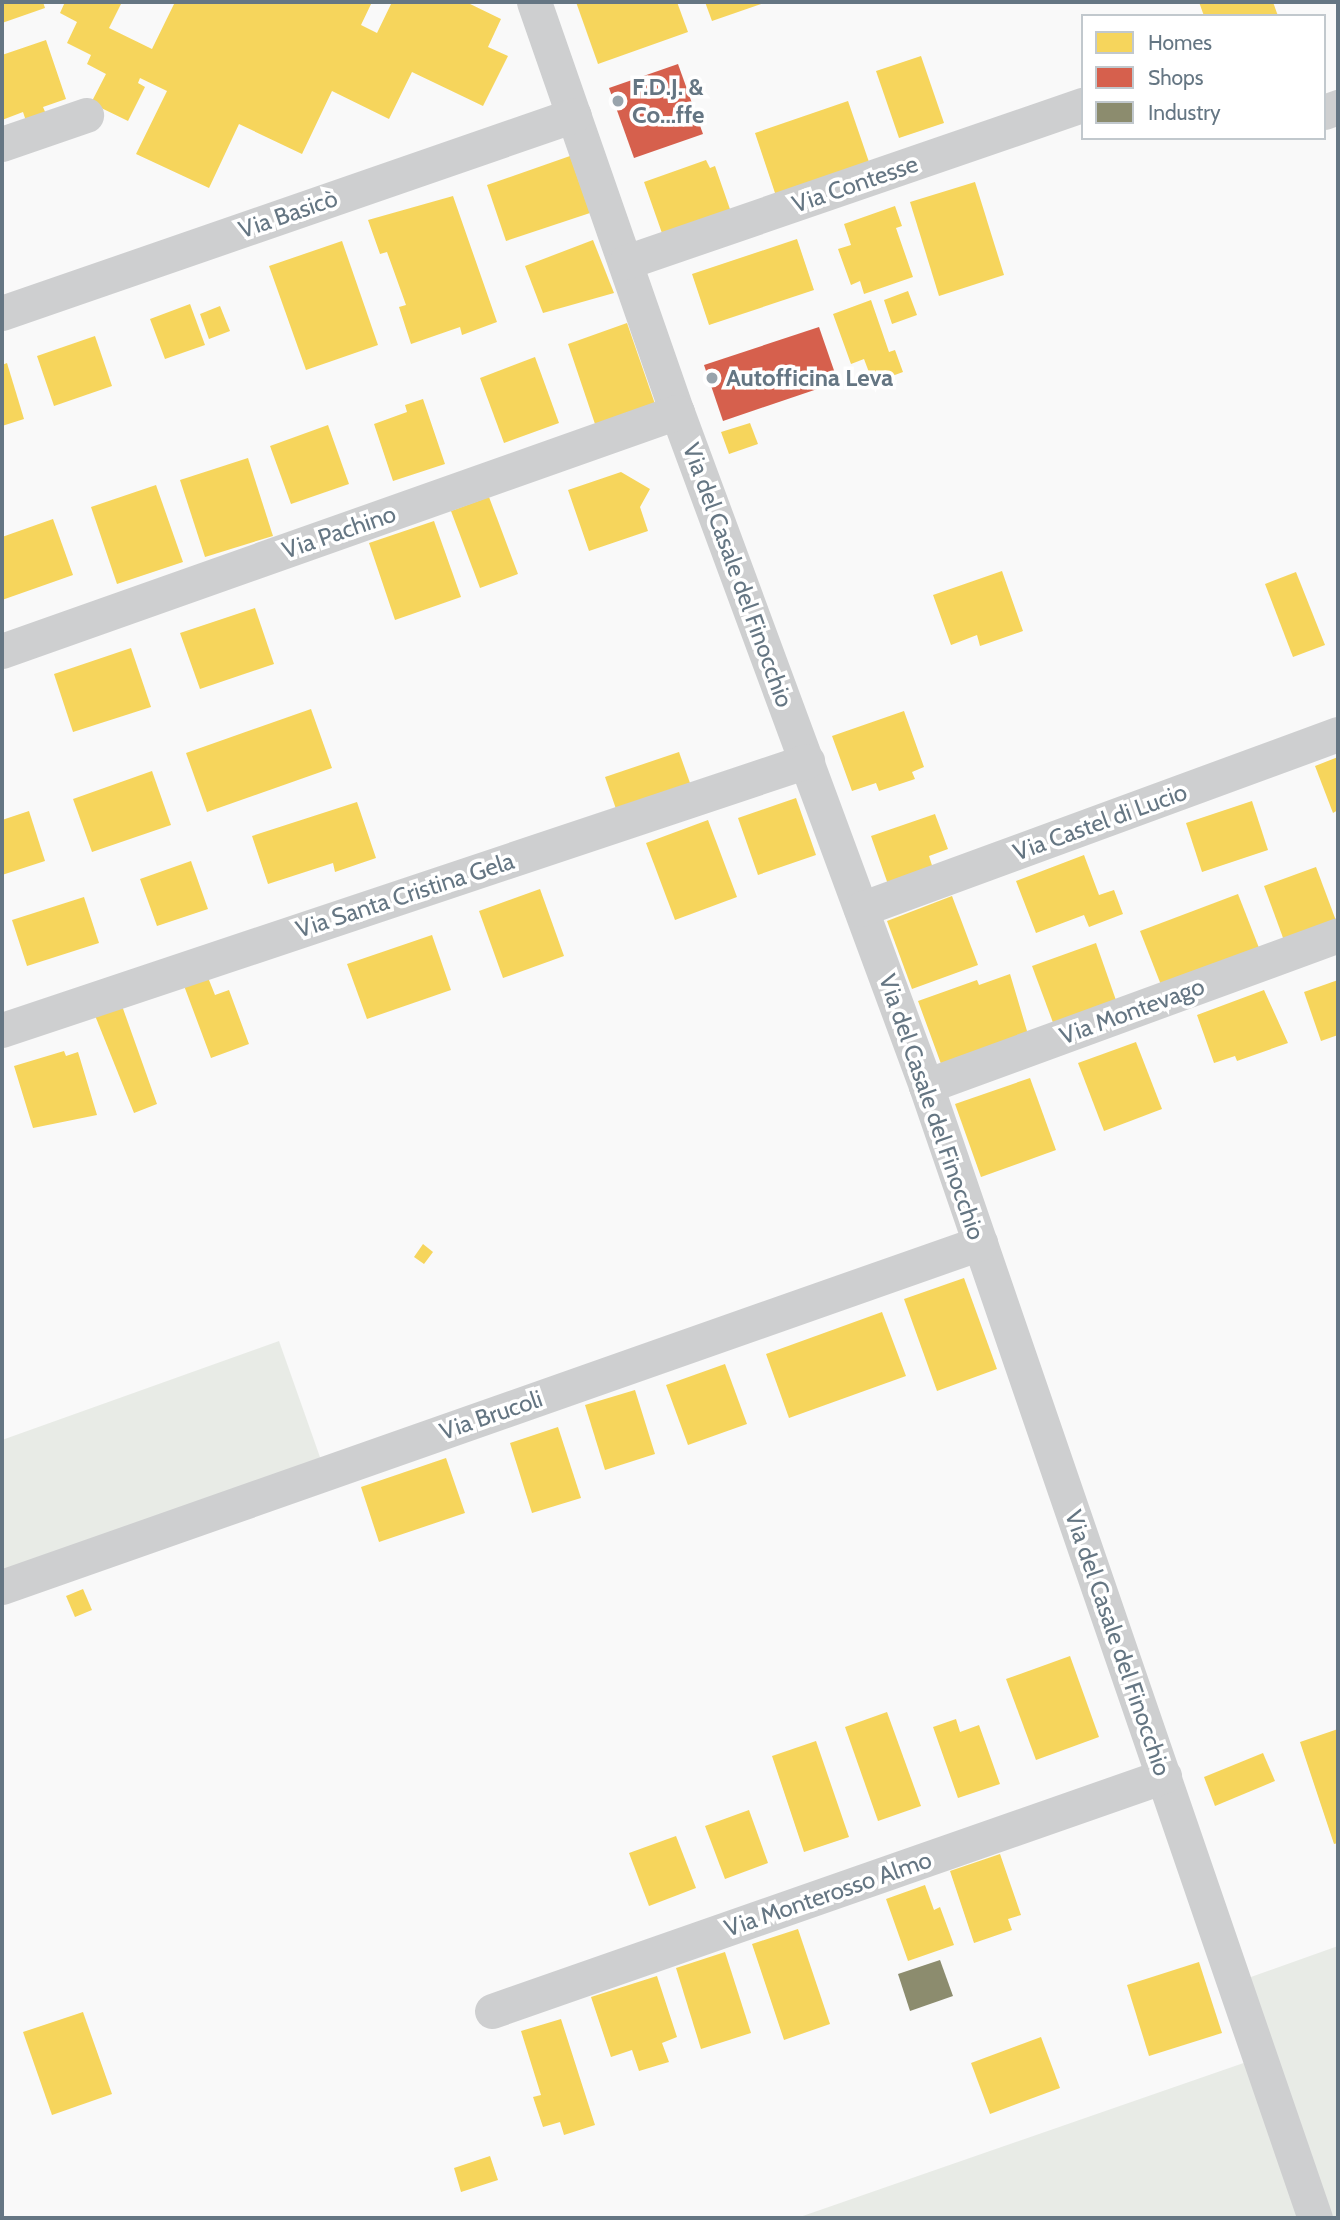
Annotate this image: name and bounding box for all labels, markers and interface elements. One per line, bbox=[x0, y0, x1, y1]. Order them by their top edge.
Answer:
legend bbox=[1081, 14, 1326, 140]
text: Homes bbox=[1148, 30, 1212, 55]
text: Shops bbox=[1148, 65, 1203, 90]
place label: F.D.J. & Co...ffe bbox=[632, 73, 704, 129]
marker: F.D.J. & Co...ffe bbox=[610, 93, 626, 109]
text: Industry bbox=[1148, 100, 1221, 125]
street label: Via Contesse bbox=[788, 149, 922, 219]
street label: Via Basicò bbox=[235, 184, 341, 244]
place label: Autofficina Leva bbox=[726, 364, 893, 392]
marker: Autofficina Leva bbox=[704, 370, 720, 386]
street label: Via del Casale del Finocchio bbox=[677, 439, 799, 711]
street label: Via Pachino bbox=[278, 499, 400, 565]
street label: Via Castel di Lucio bbox=[1009, 777, 1191, 867]
street label: Via Santa Cristina Gela bbox=[292, 846, 518, 944]
street label: Via del Casale del Finocchio bbox=[873, 970, 991, 1244]
street label: Via Montevago bbox=[1056, 972, 1208, 1050]
street label: Via Brucoli bbox=[436, 1384, 546, 1446]
street label: Via del Casale del Finocchio bbox=[1059, 1506, 1177, 1780]
street label: Via Monterosso Almo bbox=[721, 1845, 935, 1943]

